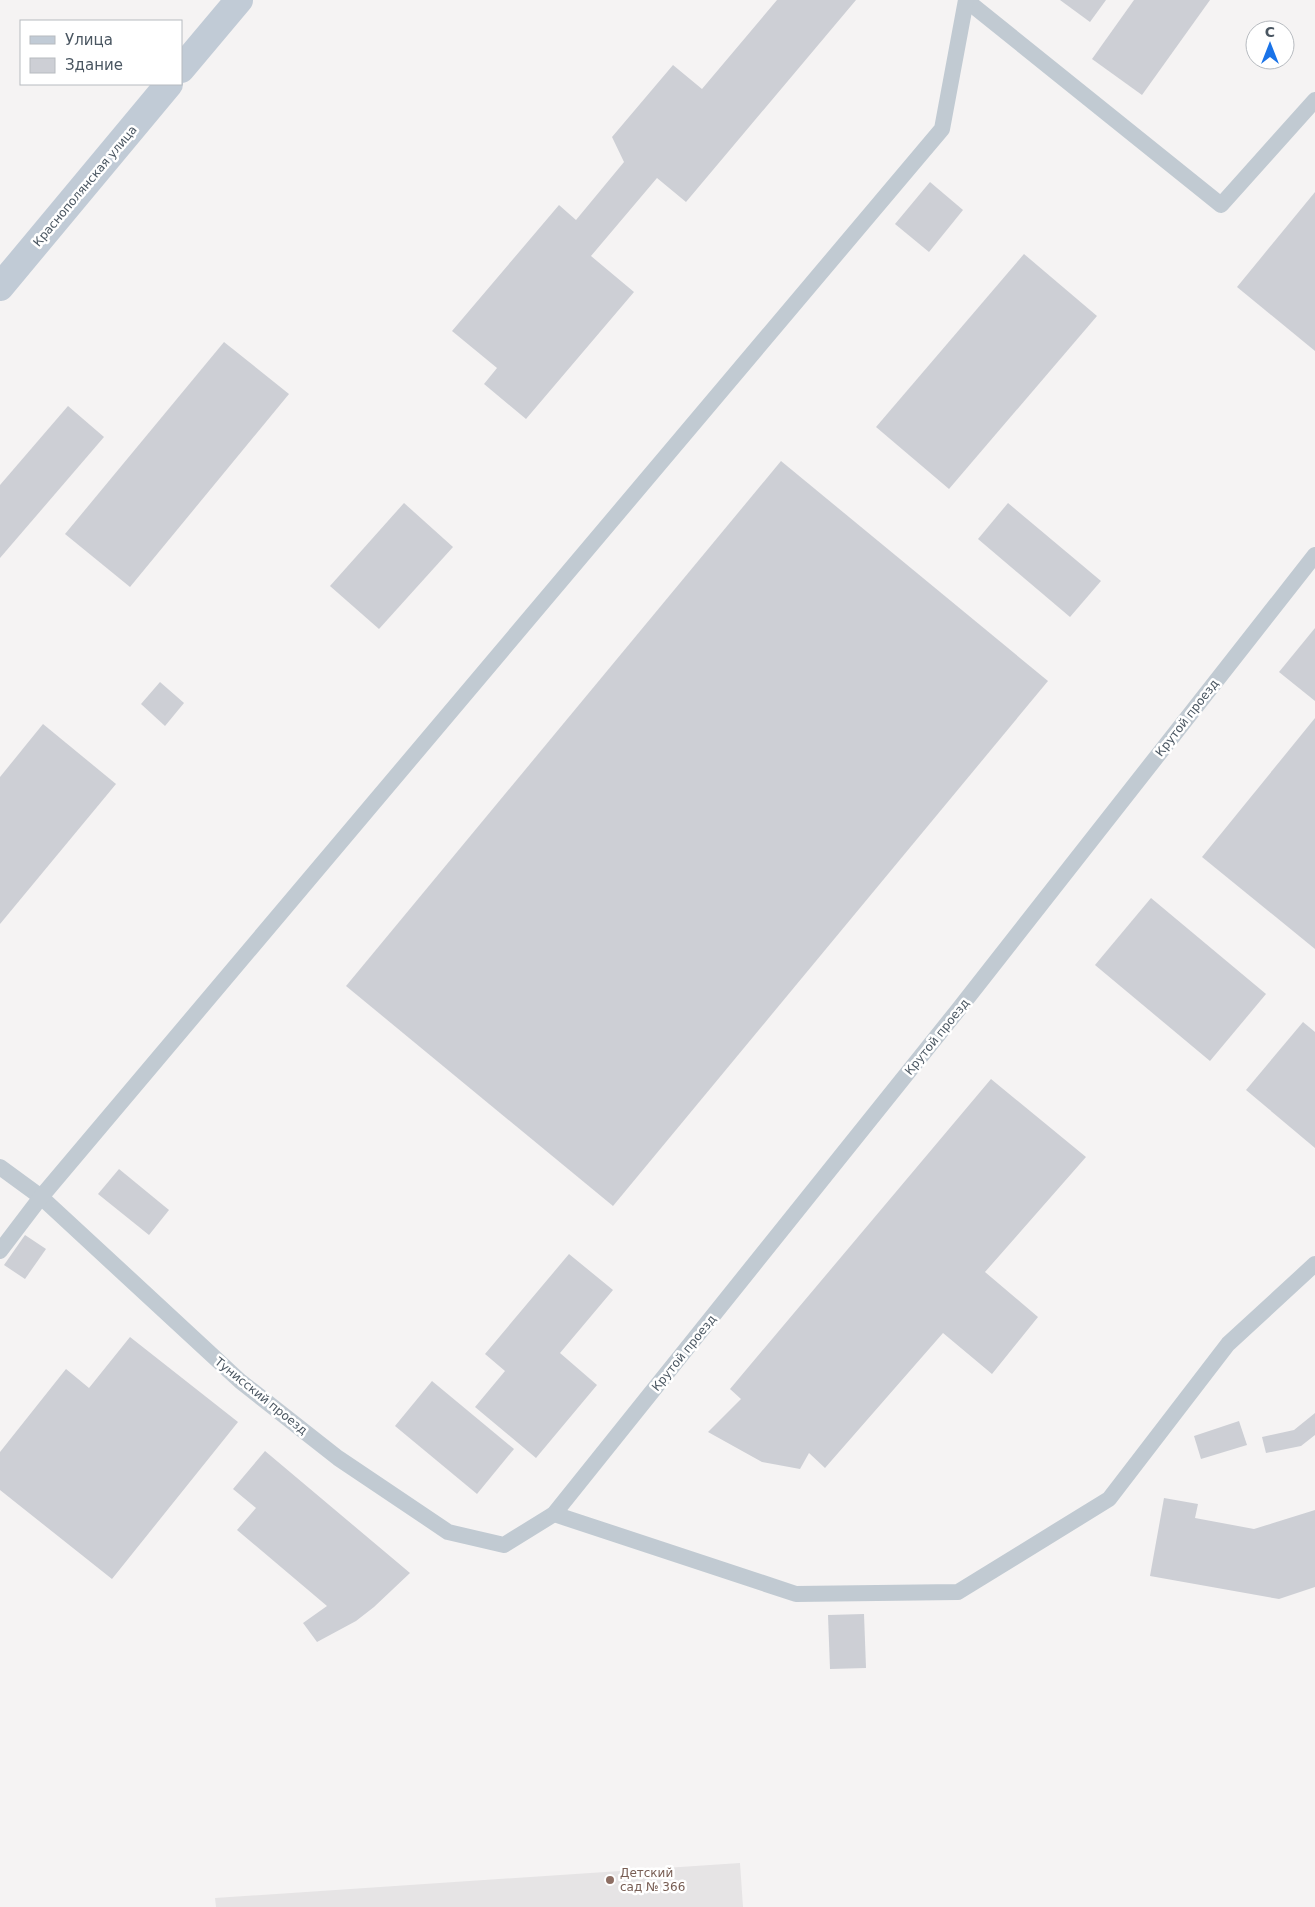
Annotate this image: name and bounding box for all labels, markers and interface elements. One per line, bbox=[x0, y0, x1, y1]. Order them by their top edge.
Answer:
legend bbox=[20, 20, 182, 85]
north arrow bbox=[1245, 20, 1295, 70]
text: С bbox=[1265, 24, 1275, 40]
text: Улица bbox=[65, 31, 113, 49]
text: Здание bbox=[65, 56, 123, 74]
street label: Краснополянская улица bbox=[30, 123, 140, 249]
street label: Крутой проезд bbox=[1153, 677, 1221, 759]
street label: Крутой проезд bbox=[902, 996, 972, 1078]
street label: Крутой проезд bbox=[649, 1312, 719, 1394]
street label: Тунисский проезд bbox=[211, 1354, 310, 1438]
place label: Детский сад № 366 bbox=[620, 1866, 685, 1894]
marker: Детский сад № 366 bbox=[604, 1874, 616, 1886]

